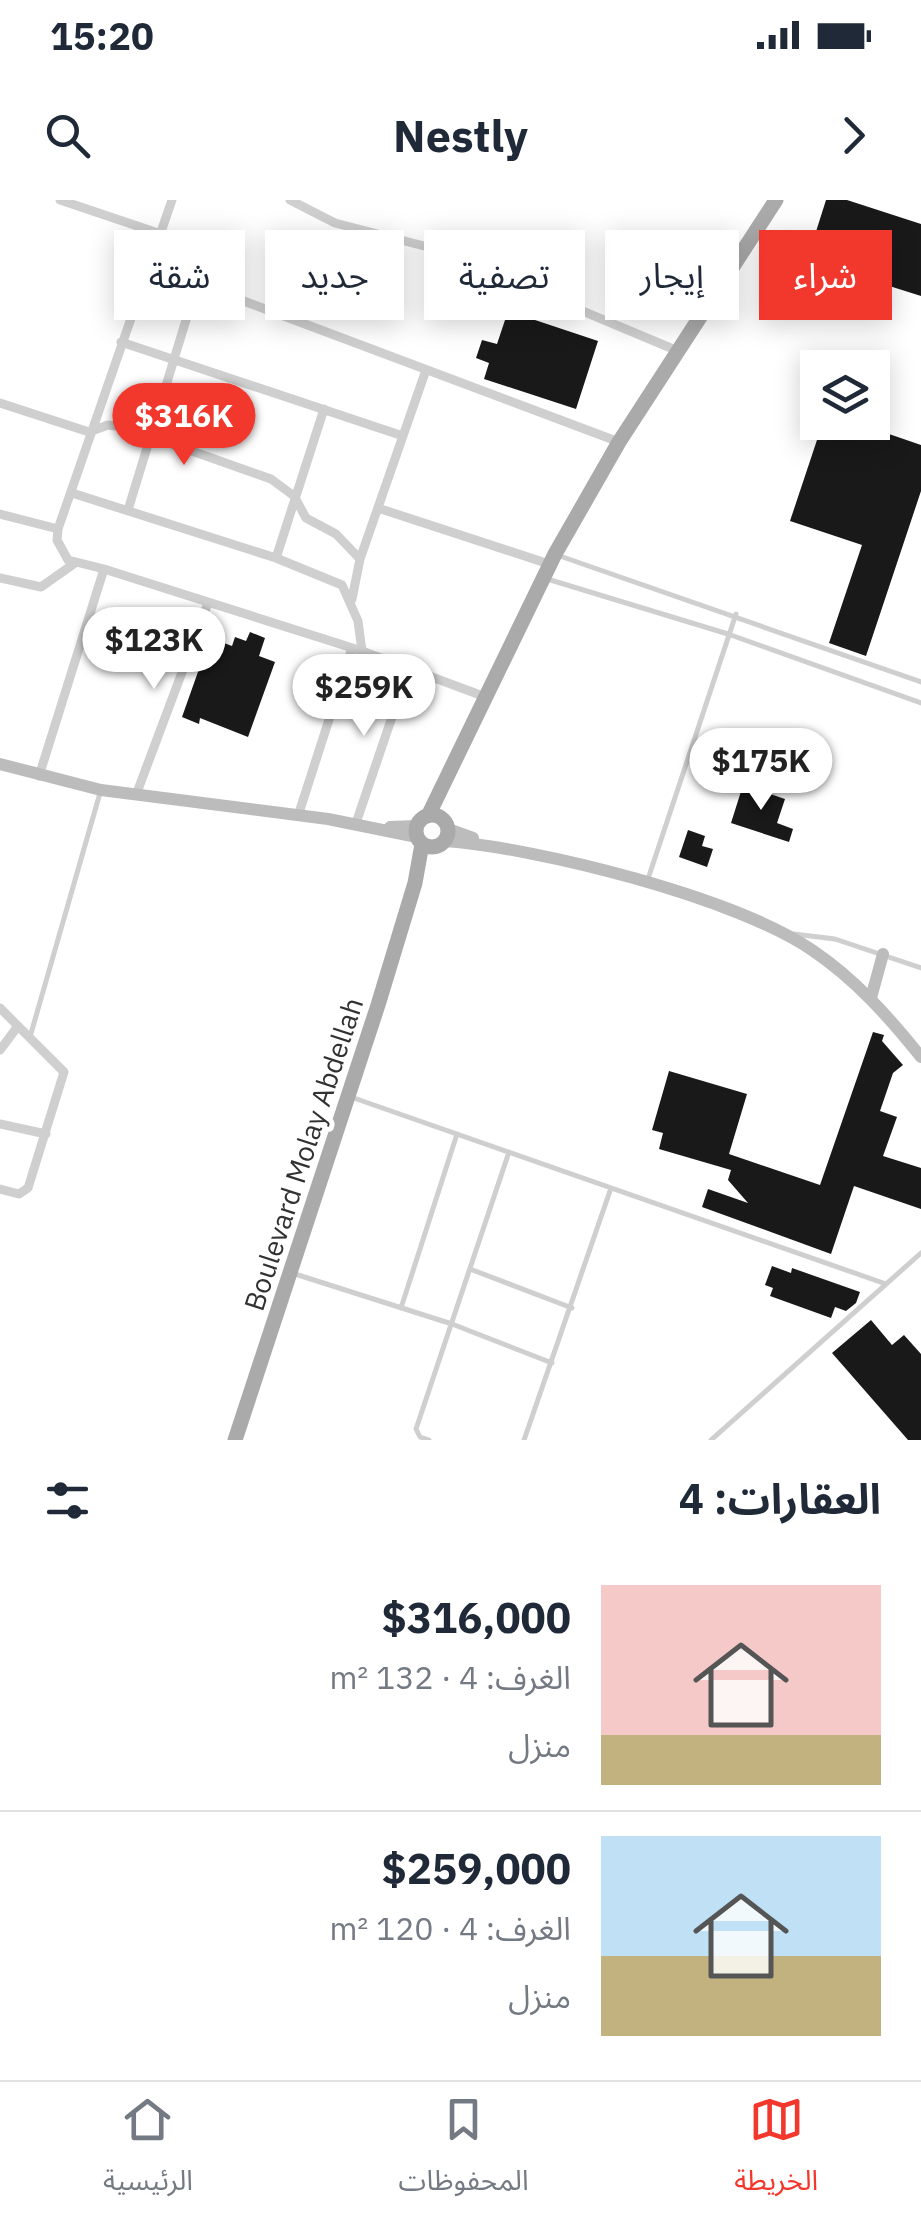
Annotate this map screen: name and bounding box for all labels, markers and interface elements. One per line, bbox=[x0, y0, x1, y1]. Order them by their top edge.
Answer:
text: 15:20 bbox=[50, 11, 154, 60]
text: Nestly bbox=[393, 106, 528, 164]
icon: search bbox=[40, 108, 95, 163]
icon: forward bbox=[826, 108, 881, 163]
chip: شقة bbox=[114, 230, 245, 320]
chip: جديد bbox=[265, 230, 404, 320]
chip: تصفية bbox=[424, 230, 585, 320]
chip: إيجار bbox=[605, 230, 739, 320]
chip: شراء bbox=[759, 230, 892, 320]
map controls bbox=[800, 350, 890, 440]
button: layers bbox=[800, 350, 890, 440]
pin: $316K bbox=[114, 383, 254, 468]
text: $316K bbox=[134, 394, 234, 436]
pin: $123K bbox=[84, 607, 224, 692]
text: $123K bbox=[104, 618, 204, 660]
pin: $259K bbox=[294, 654, 434, 739]
text: $259K bbox=[314, 665, 414, 707]
pin: $175K bbox=[691, 728, 831, 813]
text: $175K bbox=[711, 739, 811, 781]
street label: Boulevard Molay Abdellah bbox=[235, 993, 371, 1315]
text: العقارات: 4 bbox=[679, 1471, 881, 1526]
icon: filters bbox=[40, 1473, 95, 1528]
text: $316,000 bbox=[382, 1590, 571, 1645]
icon: home bbox=[681, 1625, 801, 1745]
text: الغرف: 4 · 132 m² bbox=[329, 1656, 571, 1698]
text: منزل bbox=[508, 1724, 571, 1766]
text: $259,000 bbox=[382, 1841, 571, 1896]
icon: home bbox=[681, 1876, 801, 1996]
text: الغرف: 4 · 120 m² bbox=[329, 1907, 571, 1949]
text: منزل bbox=[508, 1975, 571, 2017]
tab: الرئيسية bbox=[103, 2092, 193, 2211]
tab: المحفوظات bbox=[399, 2092, 529, 2211]
tab: الخريطة bbox=[734, 2092, 818, 2211]

